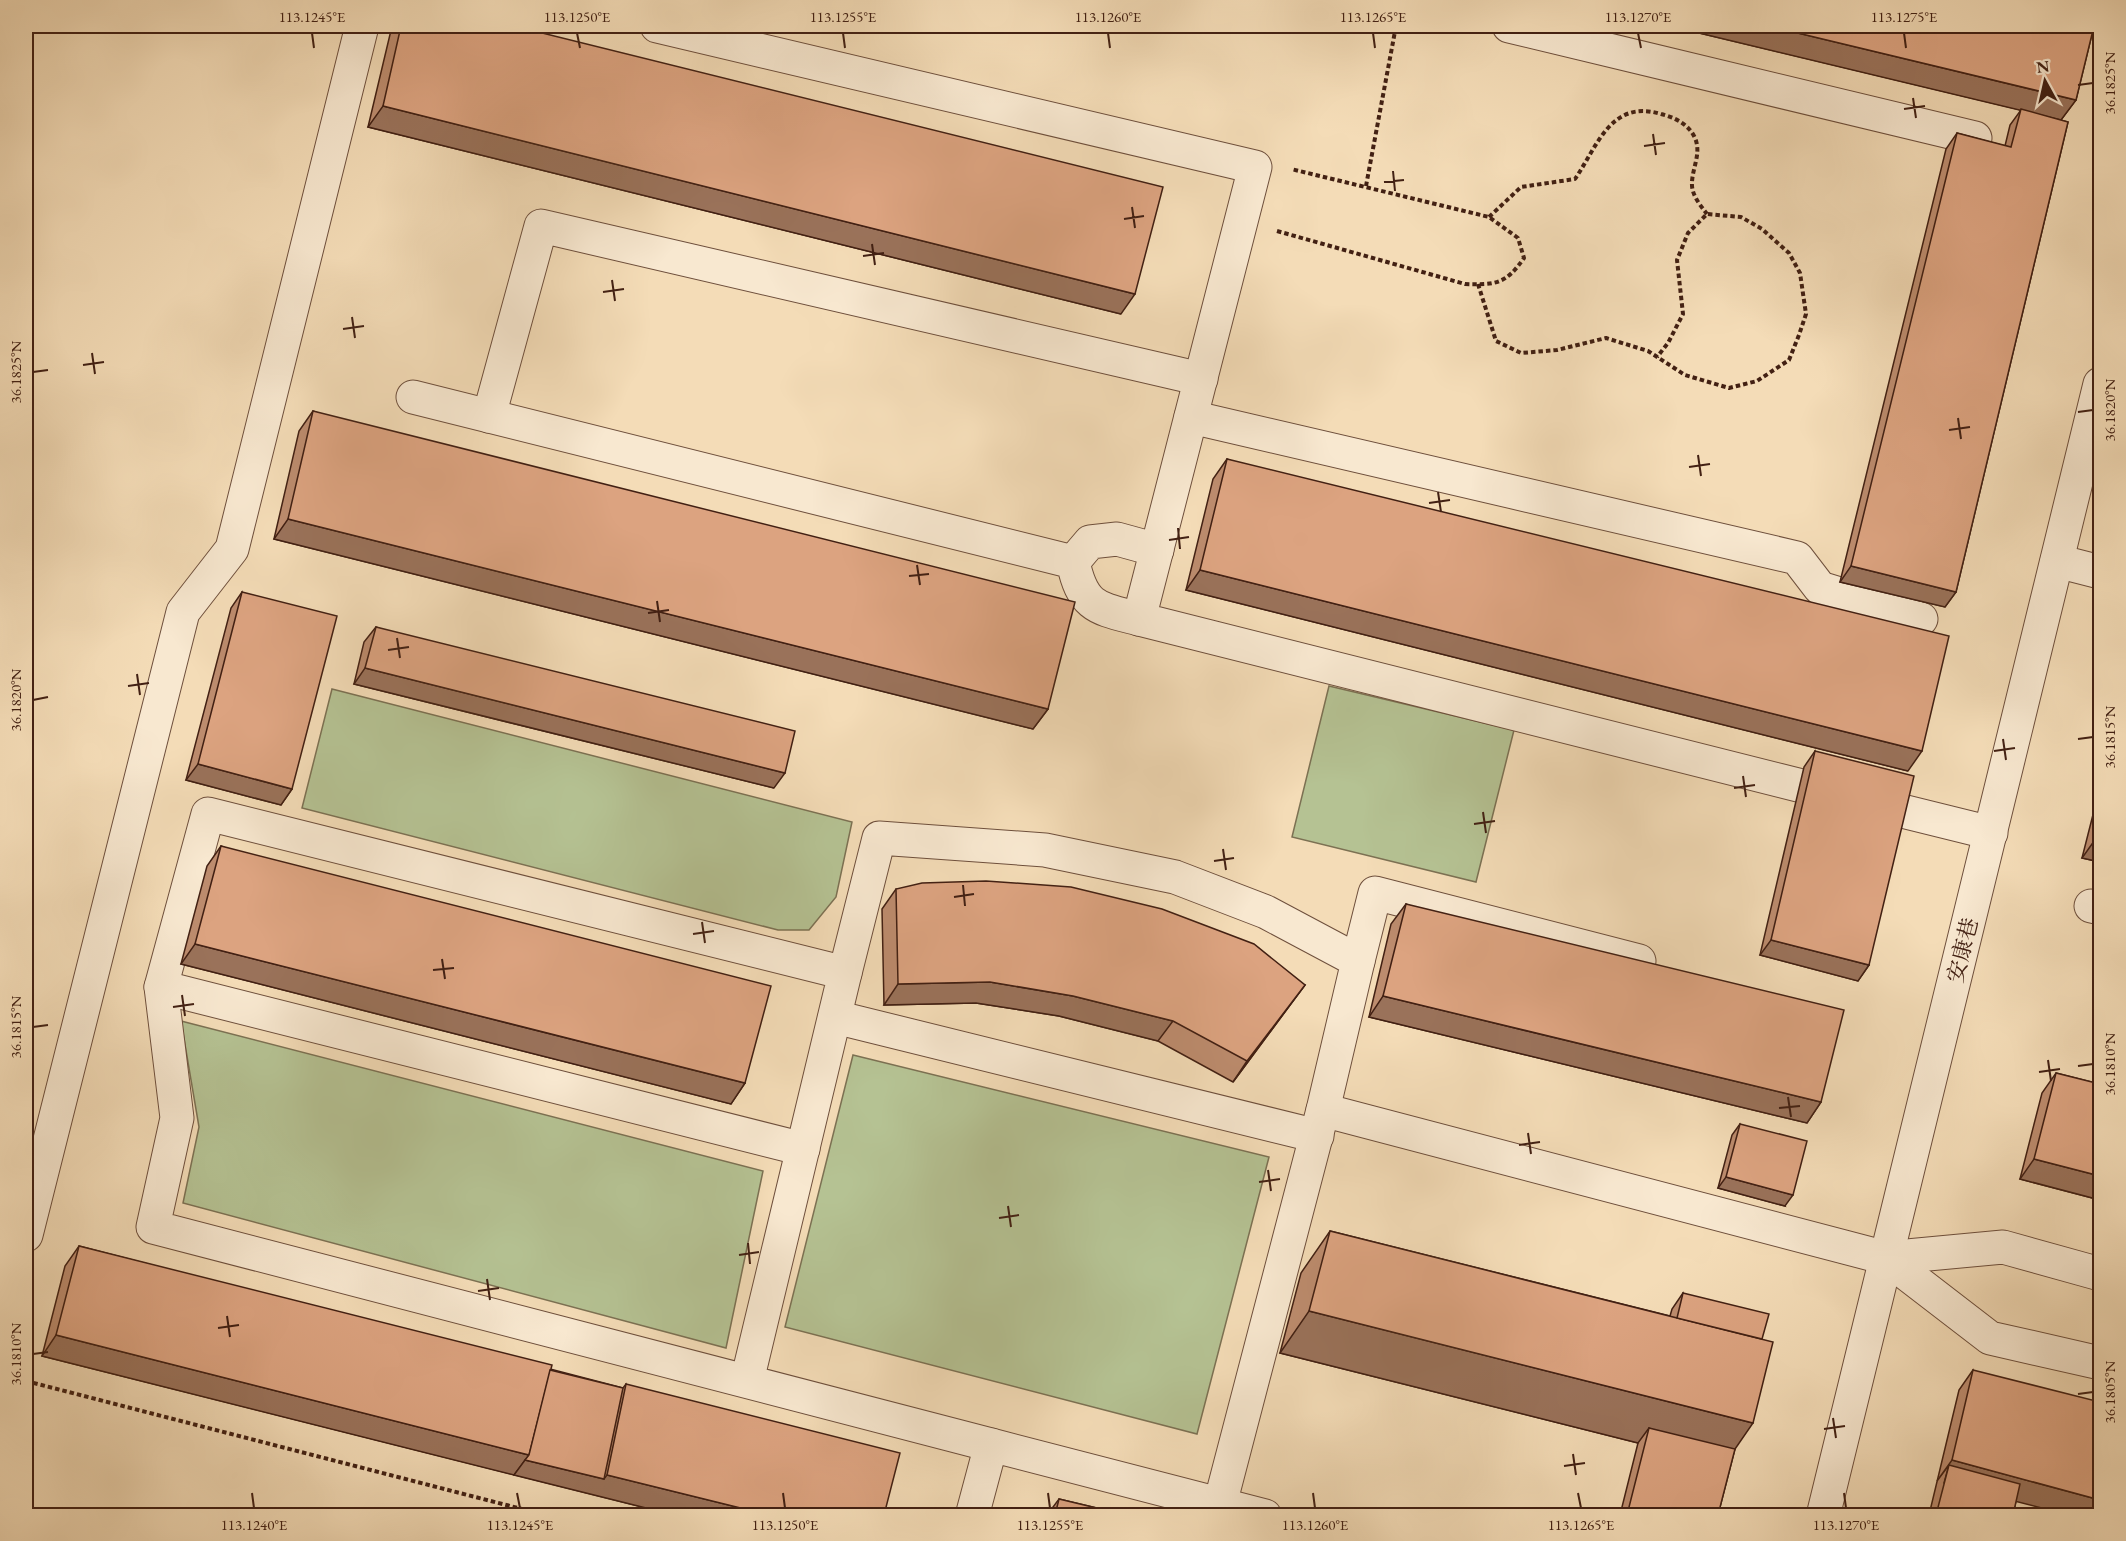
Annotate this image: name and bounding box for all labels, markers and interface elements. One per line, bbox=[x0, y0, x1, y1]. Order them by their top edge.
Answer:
text: 113.1245°E bbox=[279, 7, 346, 26]
text: 113.1250°E bbox=[544, 7, 611, 26]
text: 113.1255°E bbox=[810, 7, 877, 26]
text: 113.1260°E bbox=[1075, 7, 1142, 26]
text: 113.1265°E bbox=[1340, 7, 1407, 26]
text: 113.1270°E bbox=[1605, 7, 1672, 26]
text: 113.1275°E bbox=[1871, 7, 1938, 26]
north arrow bbox=[2015, 51, 2075, 111]
text: 36.1825°N bbox=[2100, 51, 2119, 114]
text: N bbox=[2035, 55, 2051, 78]
text: 36.1825°N bbox=[6, 340, 25, 403]
text: 36.1820°N bbox=[2100, 378, 2119, 441]
text: 36.1820°N bbox=[6, 668, 25, 731]
text: 36.1815°N bbox=[2100, 705, 2119, 768]
street label: 安康巷 bbox=[1940, 915, 1985, 986]
text: 36.1815°N bbox=[6, 995, 25, 1058]
text: 36.1810°N bbox=[2100, 1032, 2119, 1095]
text: 36.1810°N bbox=[6, 1322, 25, 1385]
text: 36.1805°N bbox=[2100, 1360, 2119, 1423]
text: 113.1240°E bbox=[221, 1515, 288, 1534]
text: 113.1245°E bbox=[487, 1515, 554, 1534]
text: 113.1250°E bbox=[752, 1515, 819, 1534]
text: 113.1255°E bbox=[1017, 1515, 1084, 1534]
text: 113.1260°E bbox=[1282, 1515, 1349, 1534]
text: 113.1265°E bbox=[1548, 1515, 1615, 1534]
text: 113.1270°E bbox=[1813, 1515, 1880, 1534]

